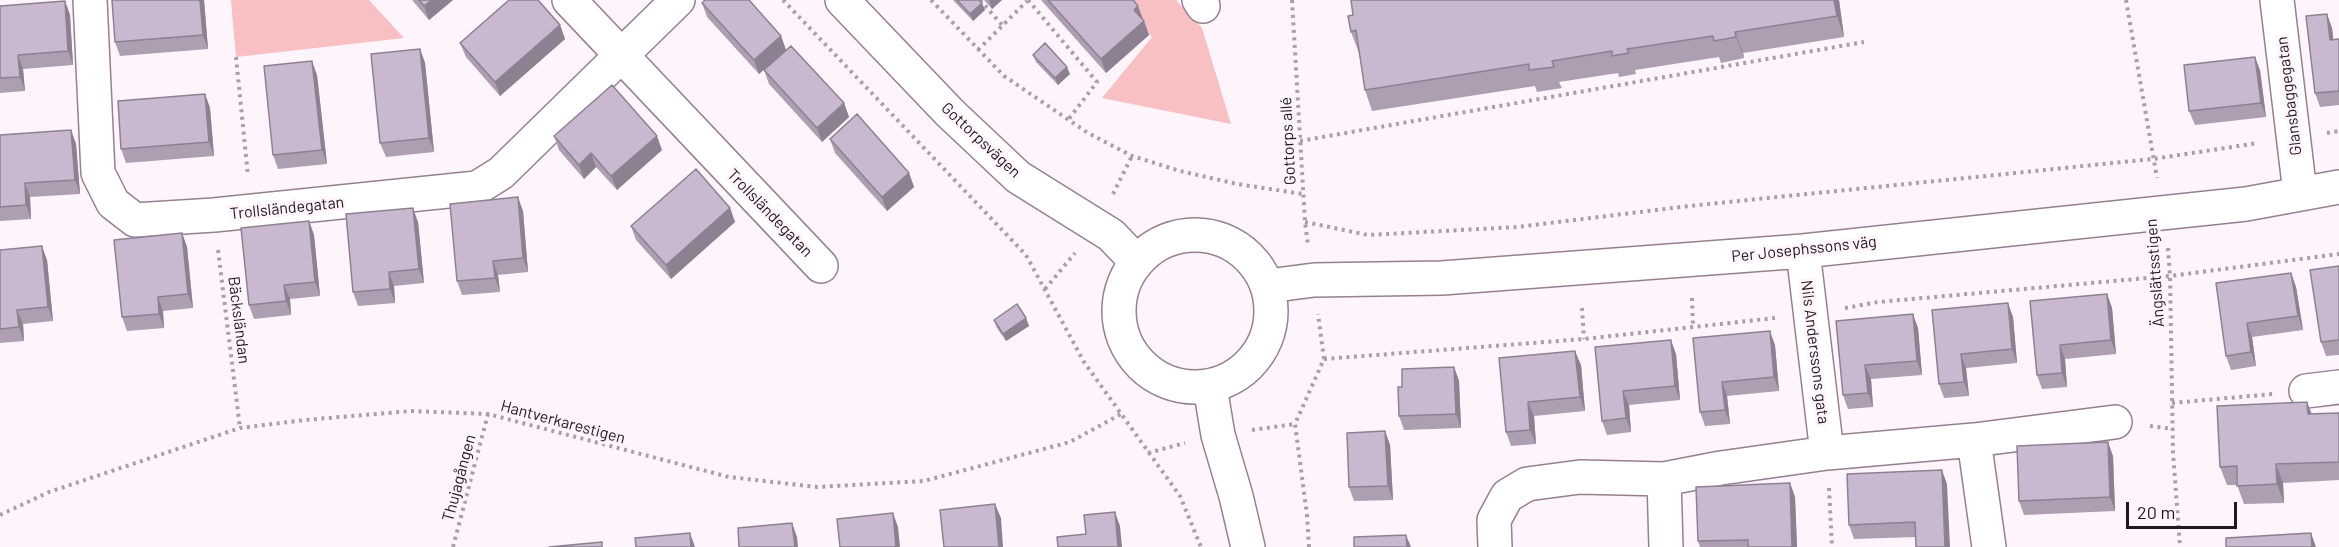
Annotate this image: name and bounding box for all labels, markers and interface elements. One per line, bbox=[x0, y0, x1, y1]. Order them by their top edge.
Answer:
street label: Glansbaggegatan bbox=[2272, 35, 2306, 157]
street label: Gottorps allé bbox=[1276, 96, 1300, 186]
street label: Gottorpsvägen bbox=[937, 98, 1025, 182]
street label: Trollsländegatan bbox=[723, 165, 817, 261]
street label: Trollsländegatan bbox=[229, 192, 345, 224]
street label: Ängslättsstigen bbox=[2142, 218, 2168, 328]
street label: Per Josephssons väg bbox=[1730, 232, 1878, 266]
street label: Bäcksländan bbox=[224, 275, 254, 365]
street label: Nils Anderssons gata bbox=[1797, 279, 1833, 425]
street label: Hantverkarestigen bbox=[499, 396, 627, 448]
street label: Thujagången bbox=[438, 432, 480, 524]
scale bar bbox=[2129, 490, 2240, 528]
text: 20 m bbox=[2137, 501, 2175, 523]

